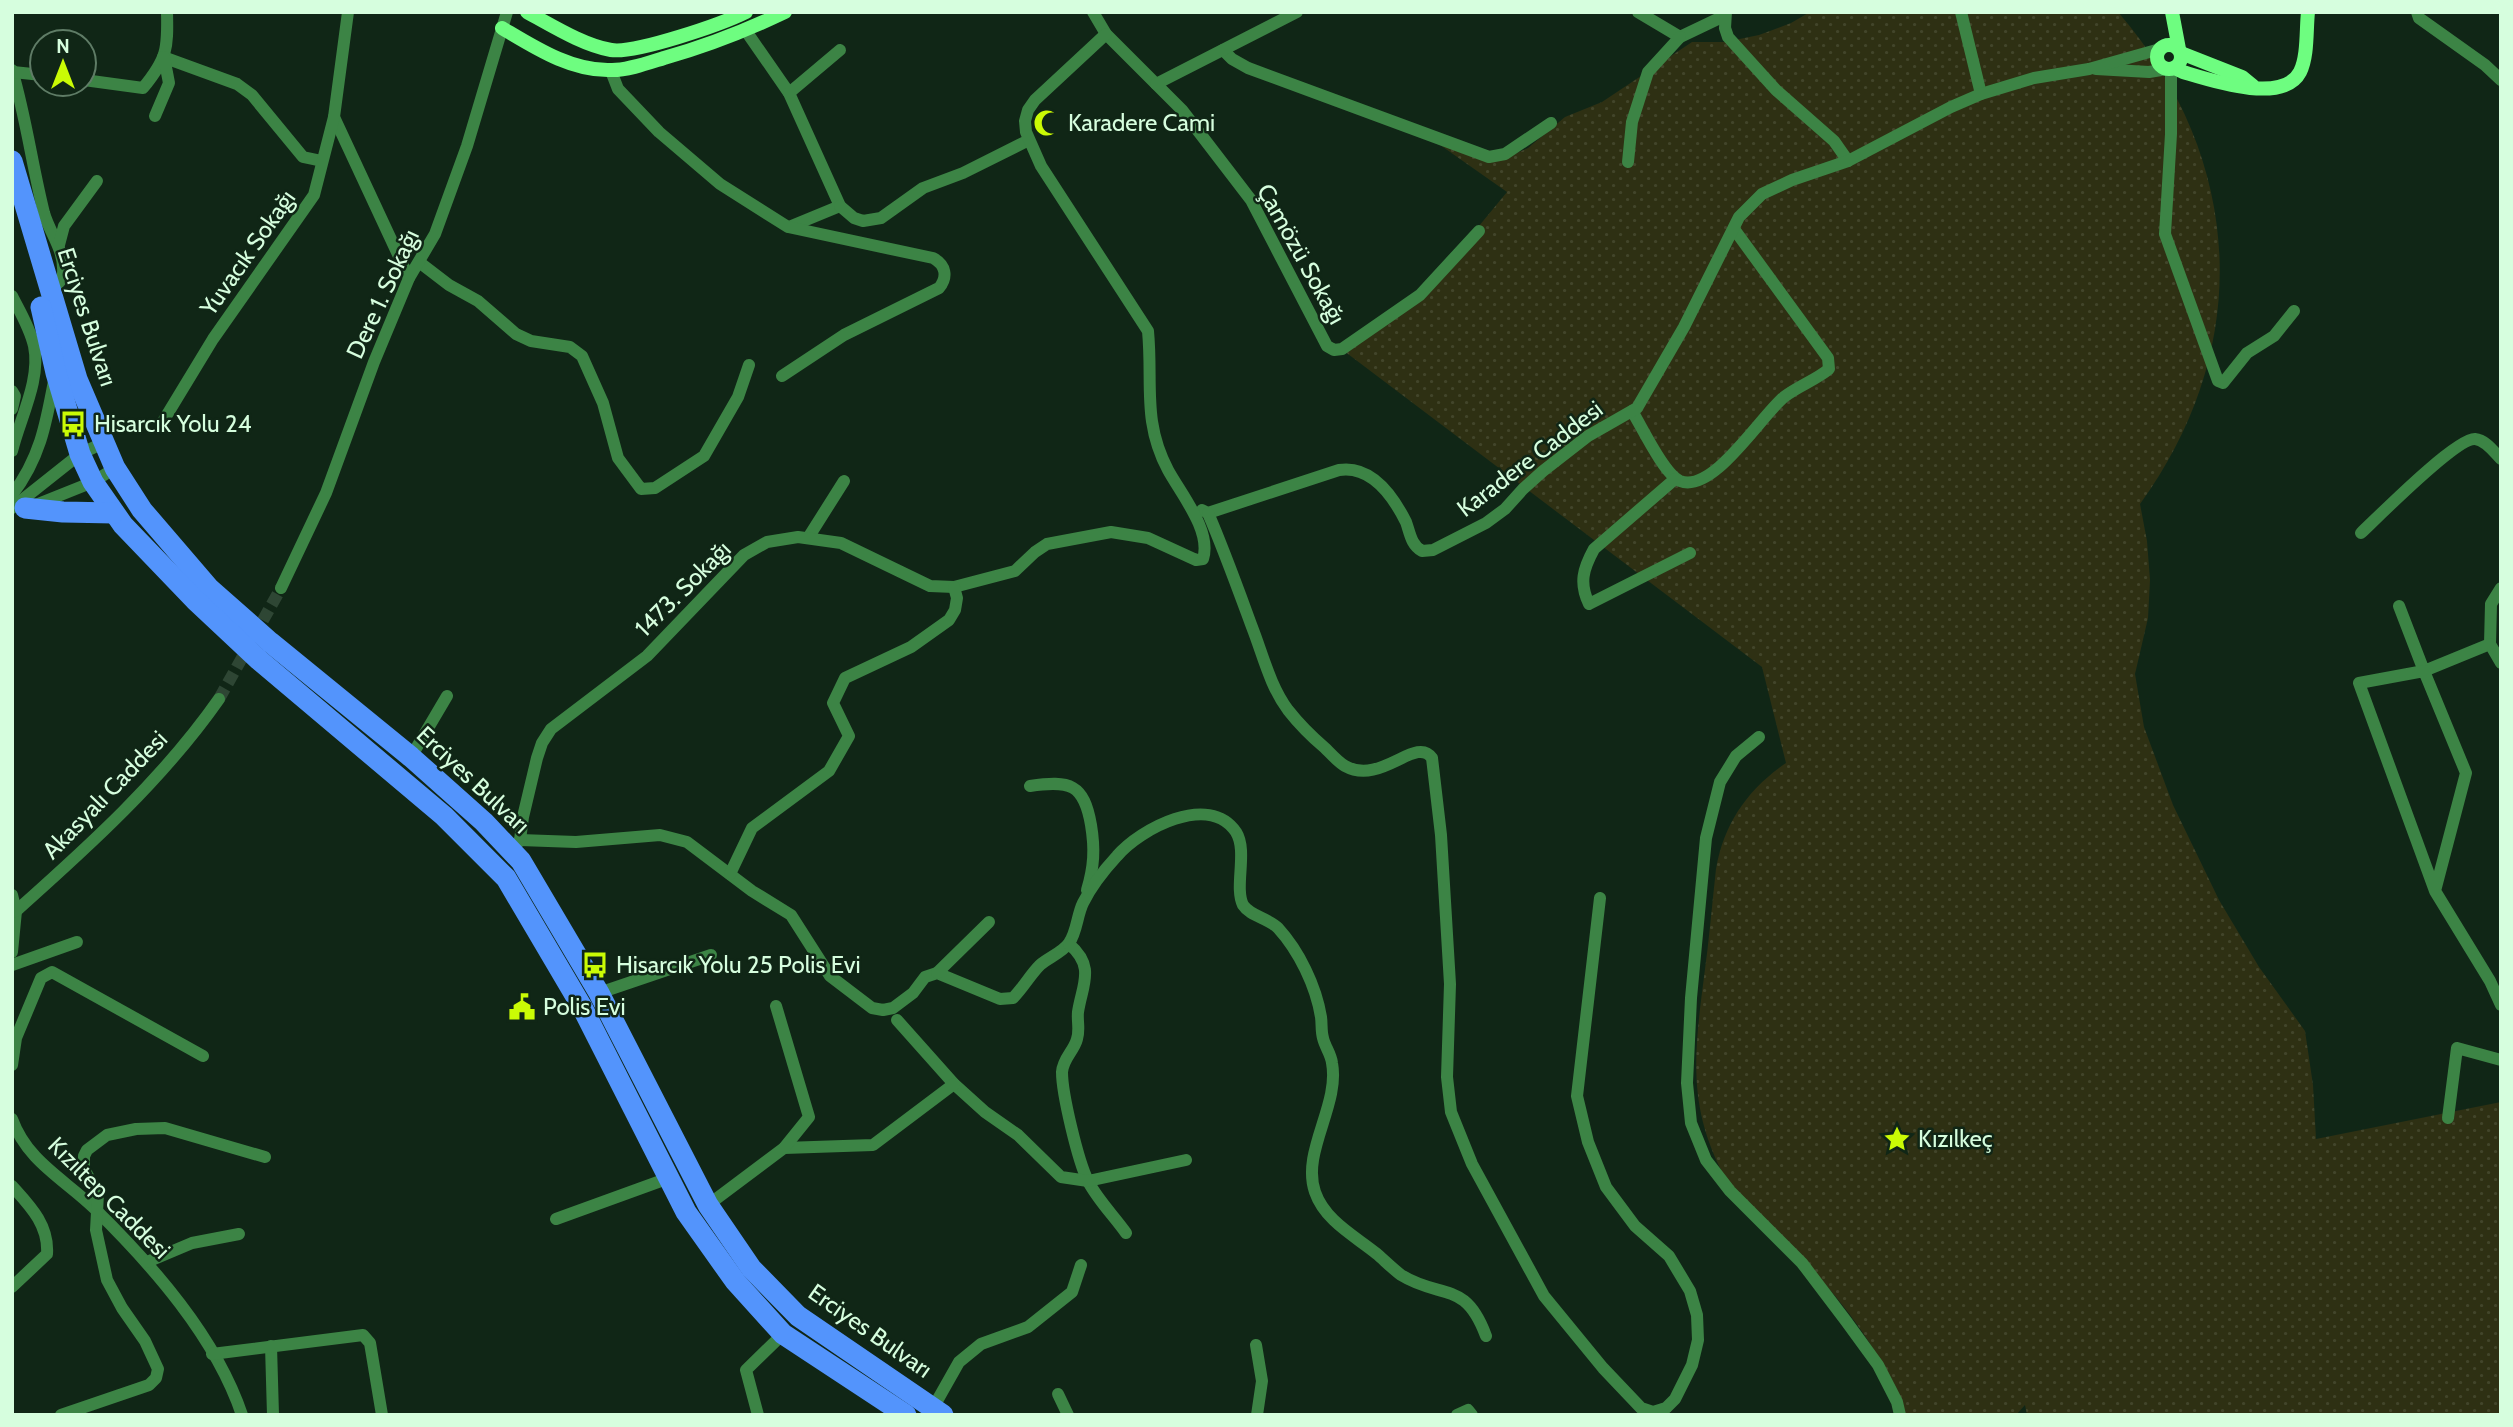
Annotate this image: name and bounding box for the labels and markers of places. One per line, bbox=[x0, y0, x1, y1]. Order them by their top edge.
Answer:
mosque icon: Karadere Cami bbox=[1032, 108, 1062, 138]
place label: Karadere Cami bbox=[1068, 108, 1215, 137]
bus stop icon: Hisarcık Yolu 24 bbox=[58, 409, 88, 439]
place label: Hisarcık Yolu 24 bbox=[94, 409, 252, 438]
bus stop icon: Hisarcık Yolu 25 Polis Evi bbox=[580, 950, 610, 980]
place label: Hisarcık Yolu 25 Polis Evi bbox=[616, 950, 861, 979]
public building icon: Polis Evi bbox=[507, 992, 537, 1022]
place label: Polis Evi bbox=[543, 992, 626, 1021]
place icon: Kızılkeç bbox=[1882, 1124, 1912, 1154]
place label: Kızılkeç bbox=[1918, 1124, 1993, 1153]

